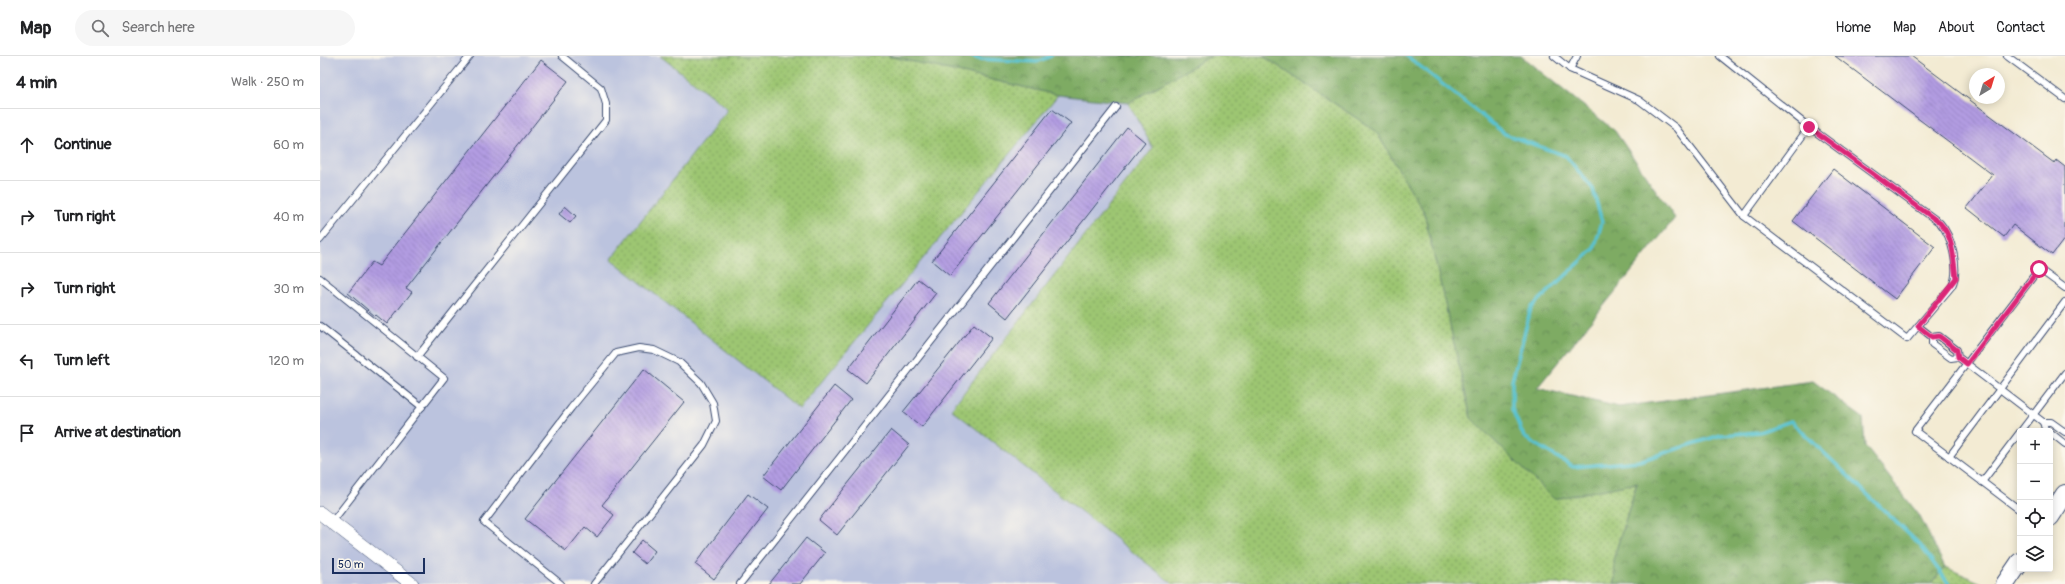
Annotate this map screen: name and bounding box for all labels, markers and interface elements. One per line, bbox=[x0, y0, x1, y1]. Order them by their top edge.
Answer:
search box bbox=[75, 10, 355, 46]
text: Map bbox=[20, 16, 51, 40]
icon: search bbox=[89, 17, 111, 39]
text: Search here bbox=[121, 18, 195, 37]
text: Home bbox=[1836, 19, 1871, 36]
text: Map bbox=[1893, 19, 1916, 36]
text: About bbox=[1938, 19, 1974, 36]
text: Contact bbox=[1996, 19, 2045, 36]
north arrow bbox=[1969, 68, 2005, 104]
text: 4 min bbox=[16, 72, 57, 93]
text: Walk · 250 m bbox=[231, 74, 304, 90]
route end bbox=[1800, 118, 1818, 136]
icon: ahead bbox=[16, 134, 38, 156]
text: Continue bbox=[54, 135, 112, 154]
text: 60 m bbox=[273, 137, 304, 153]
icon: right bbox=[16, 206, 38, 228]
text: Turn right bbox=[54, 207, 115, 226]
text: 40 m bbox=[273, 209, 304, 225]
route start bbox=[2030, 260, 2048, 278]
icon: right bbox=[16, 278, 38, 300]
text: Turn right bbox=[54, 279, 115, 298]
text: 30 m bbox=[274, 281, 304, 297]
icon: left bbox=[16, 350, 38, 372]
text: Turn left bbox=[54, 351, 110, 370]
text: 120 m bbox=[268, 353, 304, 369]
icon: arrive bbox=[16, 422, 38, 444]
text: Arrive at destination bbox=[54, 423, 181, 442]
map controls bbox=[2017, 428, 2053, 572]
button: + bbox=[2017, 428, 2053, 464]
button: − bbox=[2017, 464, 2053, 500]
button: locate bbox=[2017, 500, 2053, 536]
button: layers bbox=[2017, 536, 2053, 572]
scale bar bbox=[332, 556, 425, 575]
text: 50 m bbox=[338, 558, 364, 571]

